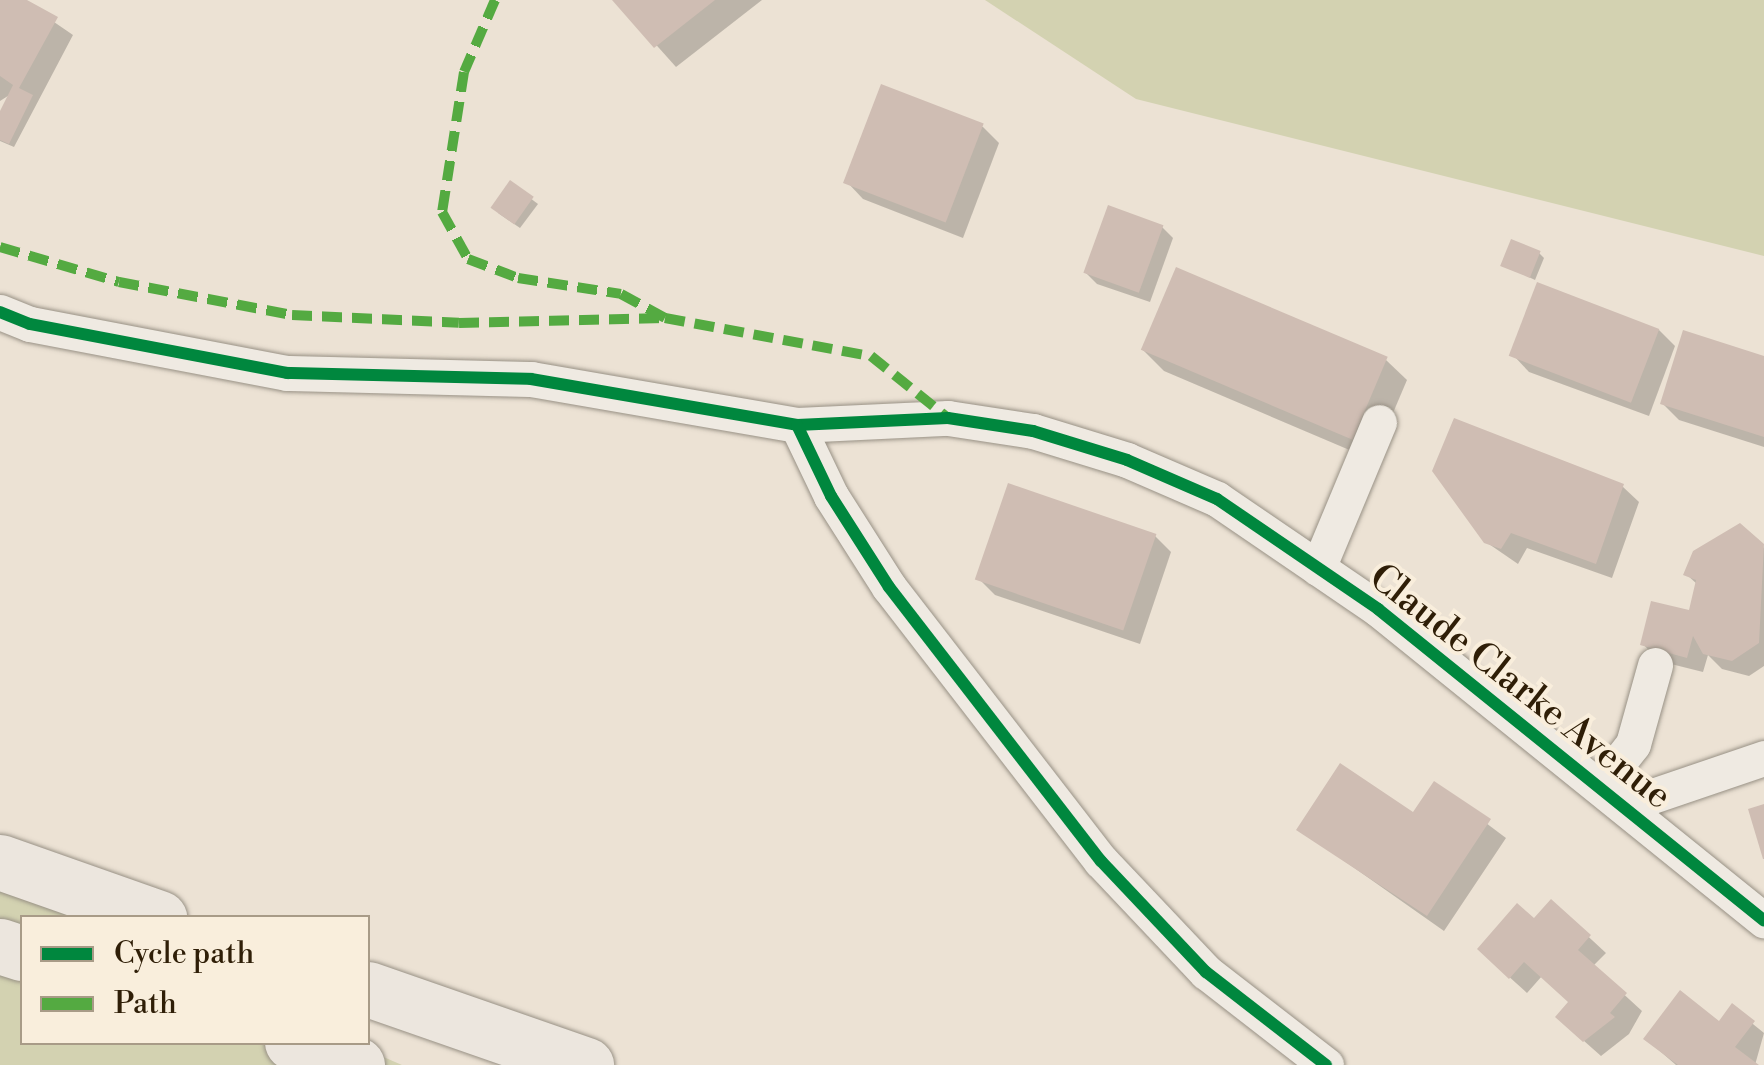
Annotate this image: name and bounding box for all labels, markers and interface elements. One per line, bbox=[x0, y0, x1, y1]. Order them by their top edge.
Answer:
street label: Claude Clarke Avenue bbox=[1360, 555, 1680, 819]
legend bbox=[20, 915, 370, 1045]
text: Cycle path bbox=[114, 935, 254, 973]
text: Path bbox=[114, 985, 177, 1023]

